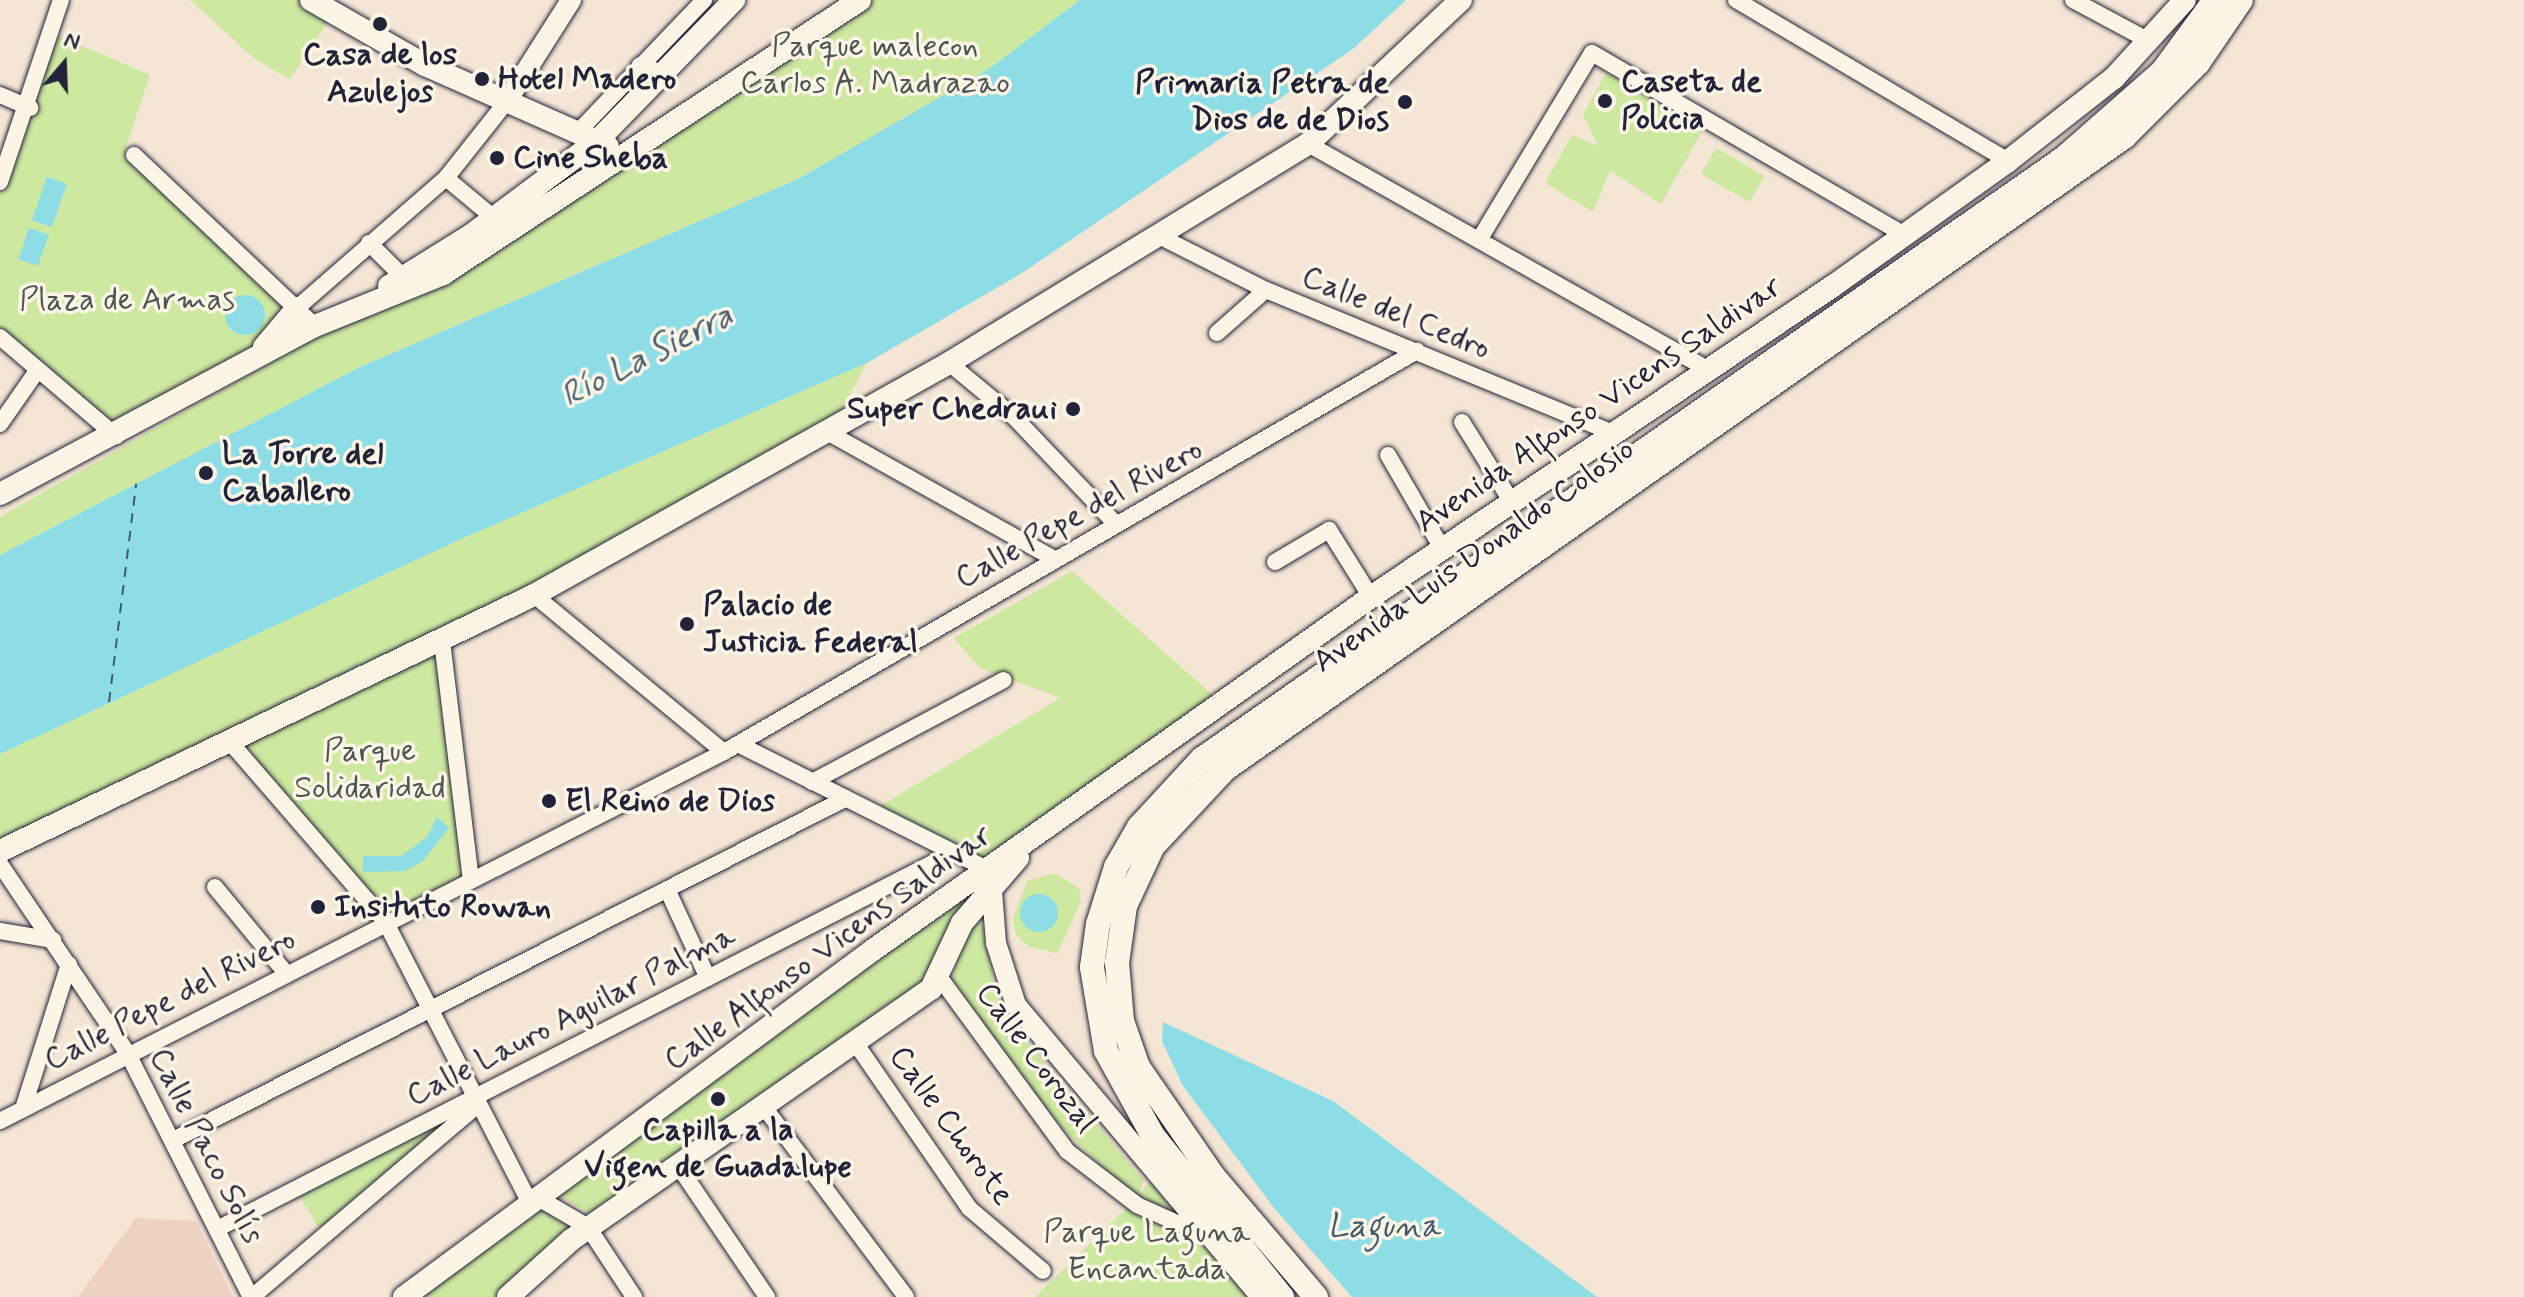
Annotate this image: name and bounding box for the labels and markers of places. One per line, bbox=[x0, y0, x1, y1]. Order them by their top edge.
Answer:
marker: Casa de los Azulejos bbox=[371, 15, 389, 33]
place label: Casa de los Azulejos bbox=[304, 37, 456, 112]
place label: Hotel Madero bbox=[498, 60, 672, 98]
place label: Caseta de Policia bbox=[1621, 64, 1762, 139]
place label: Primaria Petra de Dios de de Dios bbox=[1141, 65, 1389, 140]
marker: Hotel Madero bbox=[473, 70, 491, 88]
marker: Caseta de Policia bbox=[1596, 92, 1614, 110]
marker: Primaria Petra de Dios de de Dios bbox=[1396, 93, 1414, 111]
place label: Cine Sheba bbox=[513, 139, 667, 177]
marker: Cine Sheba bbox=[488, 149, 506, 167]
place label: Super Chedraui bbox=[847, 390, 1057, 428]
marker: Super Chedraui bbox=[1064, 400, 1082, 418]
place label: La Torre del Caballero bbox=[222, 436, 385, 511]
marker: La Torre del Caballero bbox=[197, 464, 215, 482]
place label: Palacio de Justicia Federal bbox=[703, 587, 918, 662]
marker: Palacio de Justicia Federal bbox=[678, 615, 696, 633]
place label: El Reino de Dios bbox=[565, 782, 775, 820]
marker: El Reino de Dios bbox=[540, 792, 558, 810]
place label: Insituto Rowan bbox=[334, 888, 553, 926]
marker: Insituto Rowan bbox=[309, 898, 327, 916]
marker: Capilla a la Vigen de Guadalupe bbox=[709, 1090, 727, 1108]
place label: Capilla a la Vigen de Guadalupe bbox=[586, 1112, 850, 1187]

